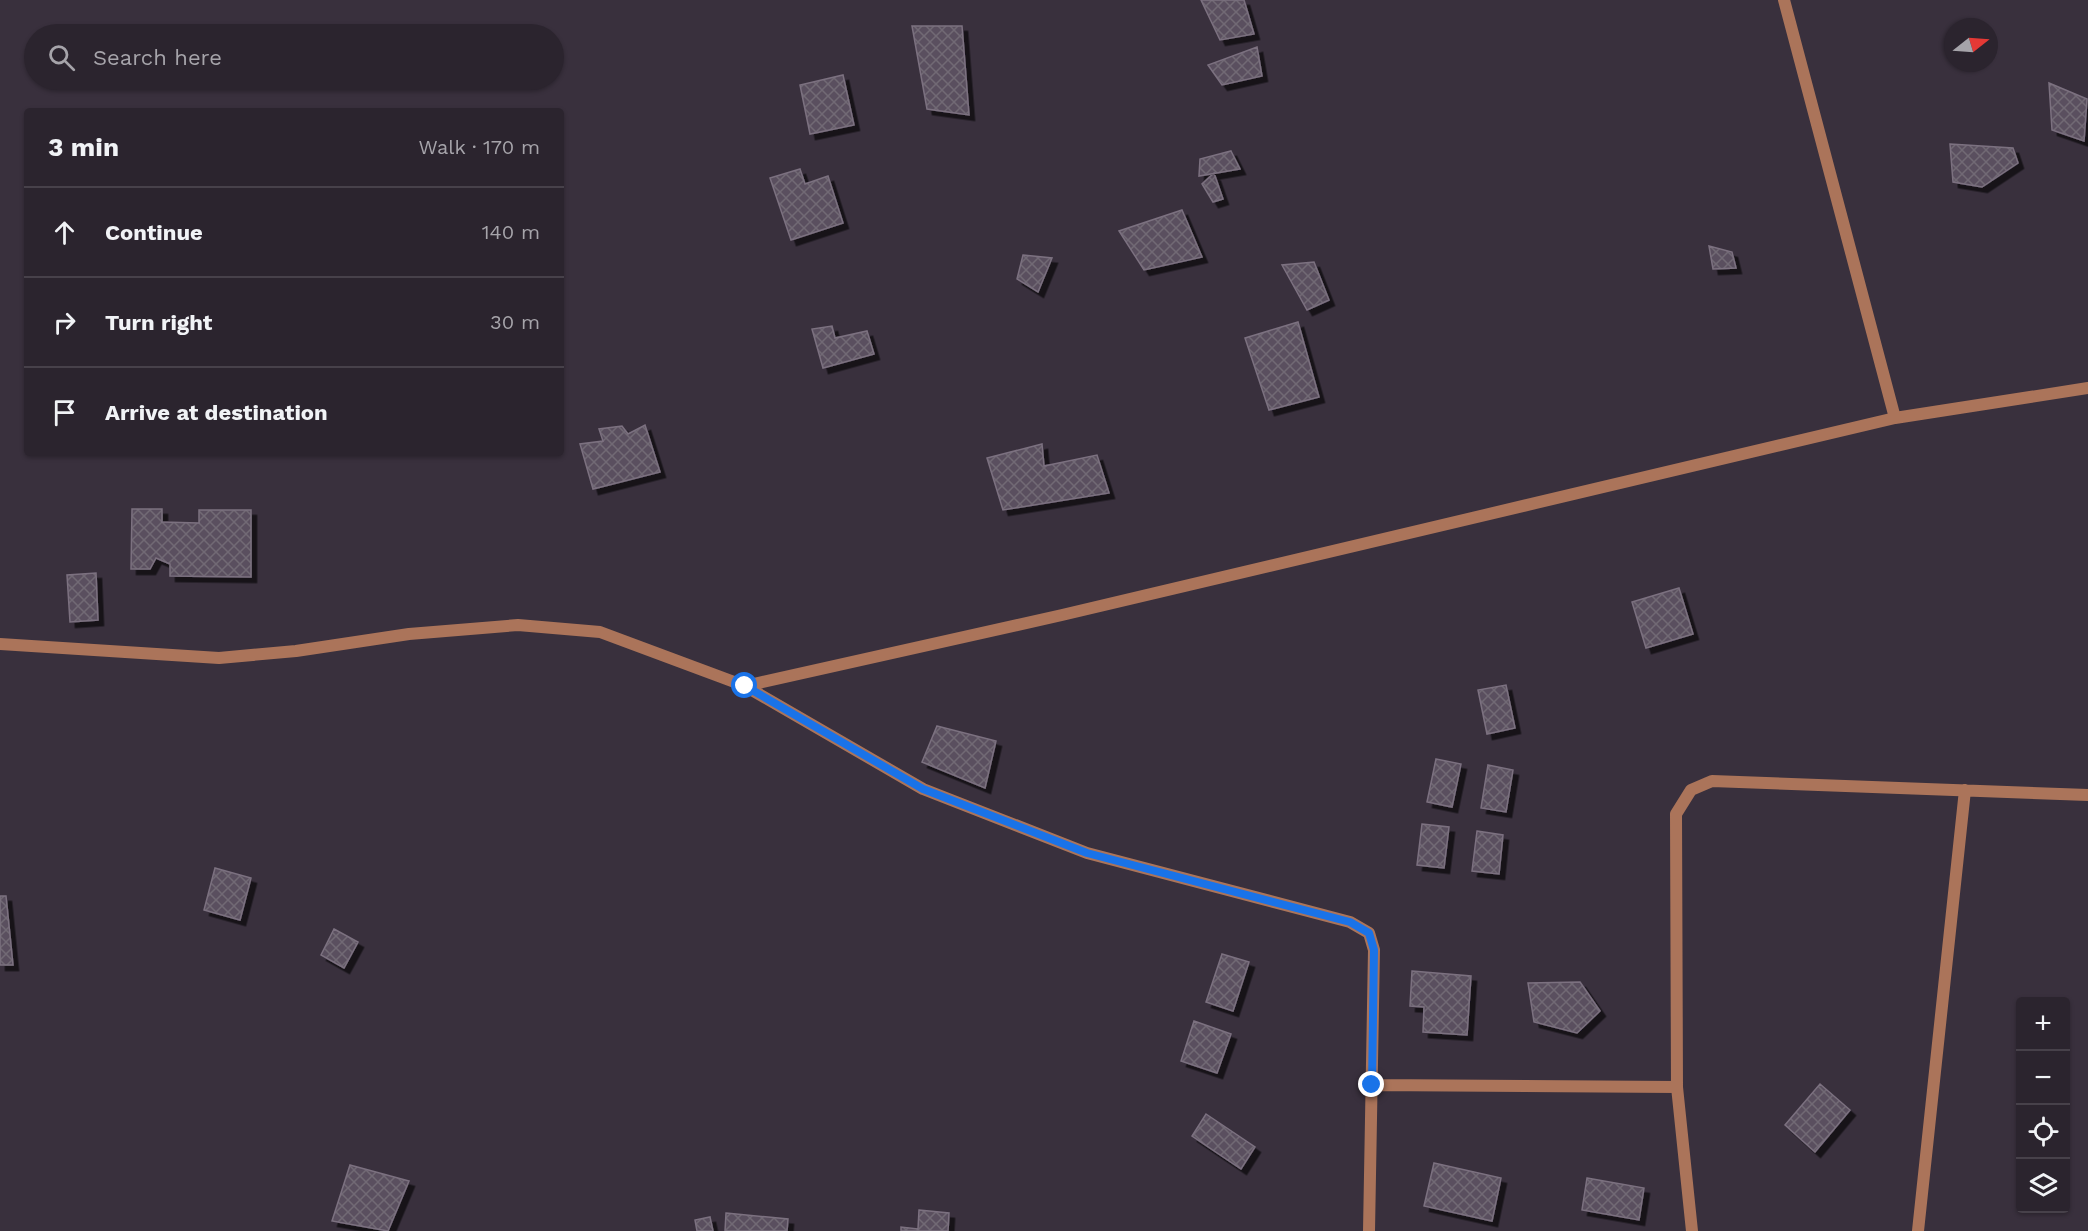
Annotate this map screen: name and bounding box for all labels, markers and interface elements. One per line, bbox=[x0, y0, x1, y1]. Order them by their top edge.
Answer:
north arrow bbox=[1944, 18, 1998, 72]
search box bbox=[24, 24, 564, 90]
icon: search bbox=[45, 41, 78, 74]
text: Search here bbox=[93, 45, 222, 70]
text: 3 min bbox=[48, 132, 119, 162]
text: Walk · 170 m bbox=[419, 135, 540, 159]
icon: ahead bbox=[48, 216, 81, 249]
text: Continue bbox=[105, 220, 203, 245]
text: 140 m bbox=[482, 220, 540, 244]
icon: right bbox=[48, 306, 81, 339]
text: Turn right bbox=[105, 310, 212, 335]
text: 30 m bbox=[490, 310, 540, 334]
icon: arrive bbox=[48, 396, 81, 429]
text: Arrive at destination bbox=[105, 400, 328, 425]
route start bbox=[731, 672, 757, 698]
map controls bbox=[2016, 997, 2070, 1213]
button: + bbox=[2016, 997, 2070, 1051]
button: − bbox=[2016, 1051, 2070, 1105]
route end bbox=[1358, 1071, 1384, 1097]
button: locate bbox=[2016, 1105, 2070, 1159]
button: layers bbox=[2016, 1159, 2070, 1213]

